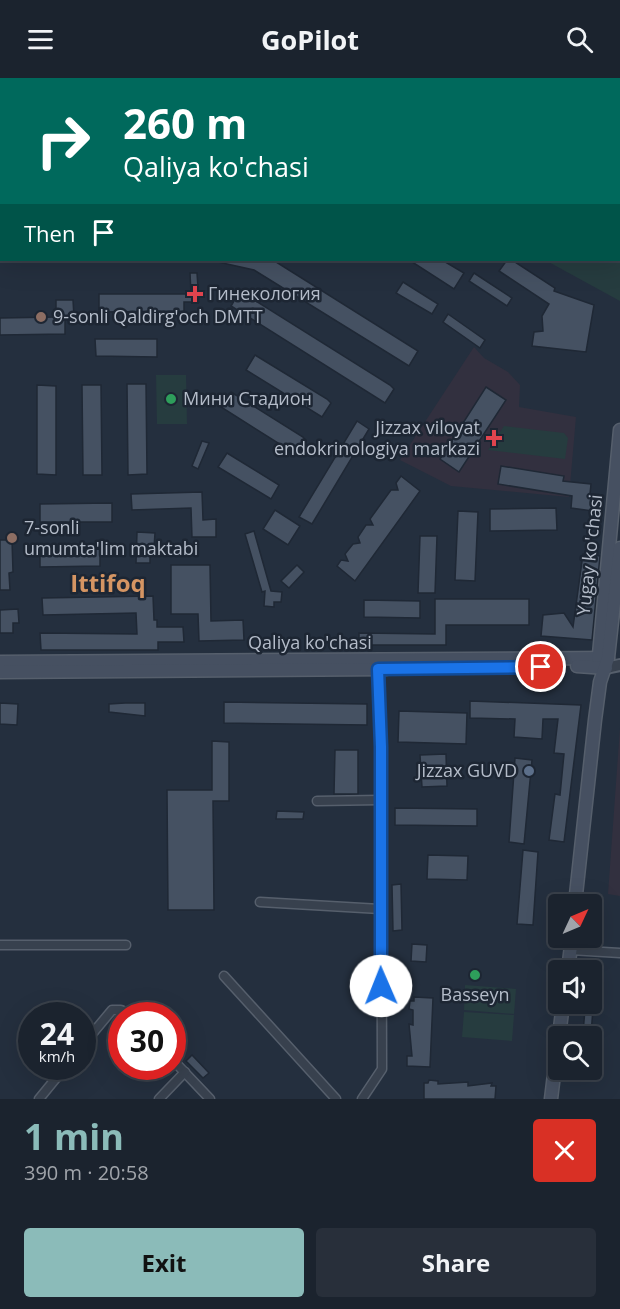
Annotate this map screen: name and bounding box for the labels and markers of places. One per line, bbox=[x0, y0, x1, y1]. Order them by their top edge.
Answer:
place label: Гинекология bbox=[208, 281, 321, 305]
marker: Гинекология bbox=[186, 285, 204, 303]
place label: 9-sonli Qaldirg'och DMTT bbox=[53, 304, 263, 328]
marker: 9-sonli Qaldirg'och DMTT bbox=[34, 310, 48, 324]
place label: Мини Стадион bbox=[183, 386, 312, 410]
marker: Мини Стадион bbox=[164, 392, 178, 406]
place label: Jizzax viloyat endokrinologiya markazi bbox=[274, 415, 480, 460]
marker: Jizzax viloyat endokrinologiya markazi bbox=[485, 429, 503, 447]
place label: 7-sonli umumta'lim maktabi bbox=[24, 515, 198, 560]
marker: 7-sonli umumta'lim maktabi bbox=[5, 531, 19, 545]
pin bbox=[515, 641, 566, 692]
place label: Jizzax GUVD bbox=[415, 758, 517, 782]
marker: Jizzax GUVD bbox=[522, 764, 536, 778]
marker: Basseyn bbox=[468, 968, 482, 982]
place label: Basseyn bbox=[441, 982, 509, 1006]

